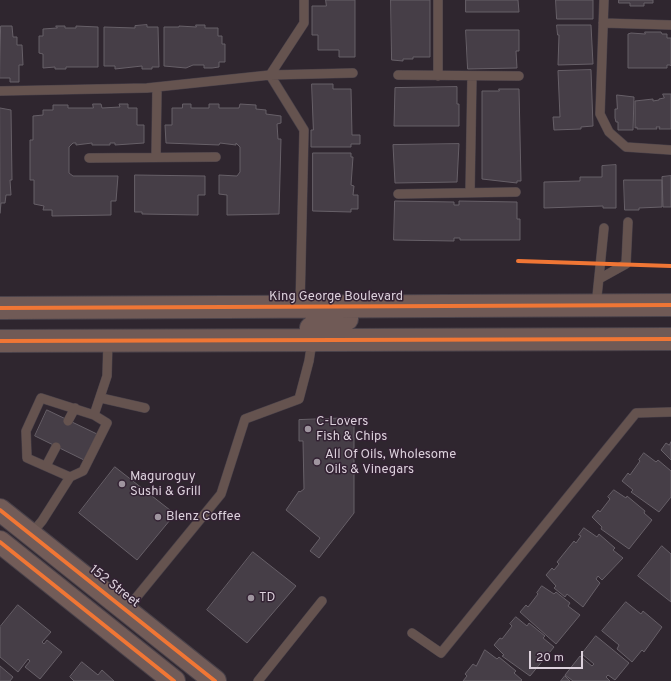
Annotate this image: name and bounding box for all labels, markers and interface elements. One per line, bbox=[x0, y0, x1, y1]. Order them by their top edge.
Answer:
street label: King George Boulevard bbox=[269, 289, 403, 305]
place label: C-Lovers Fish & Chips bbox=[316, 414, 387, 445]
marker: C-Lovers Fish & Chips bbox=[303, 424, 313, 434]
place label: All Of Oils, Wholesome Oils & Vinegars bbox=[325, 447, 456, 478]
marker: All Of Oils, Wholesome Oils & Vinegars bbox=[312, 457, 322, 467]
place label: Maguroguy Sushi & Grill bbox=[130, 469, 201, 500]
marker: Maguroguy Sushi & Grill bbox=[117, 479, 127, 489]
place label: Blenz Coffee bbox=[166, 509, 241, 525]
marker: Blenz Coffee bbox=[153, 512, 163, 522]
street label: 152 Street bbox=[86, 562, 142, 612]
place label: TD bbox=[259, 590, 275, 606]
marker: TD bbox=[246, 593, 256, 603]
scale bar bbox=[531, 643, 585, 669]
text: 20 m bbox=[536, 650, 564, 666]

